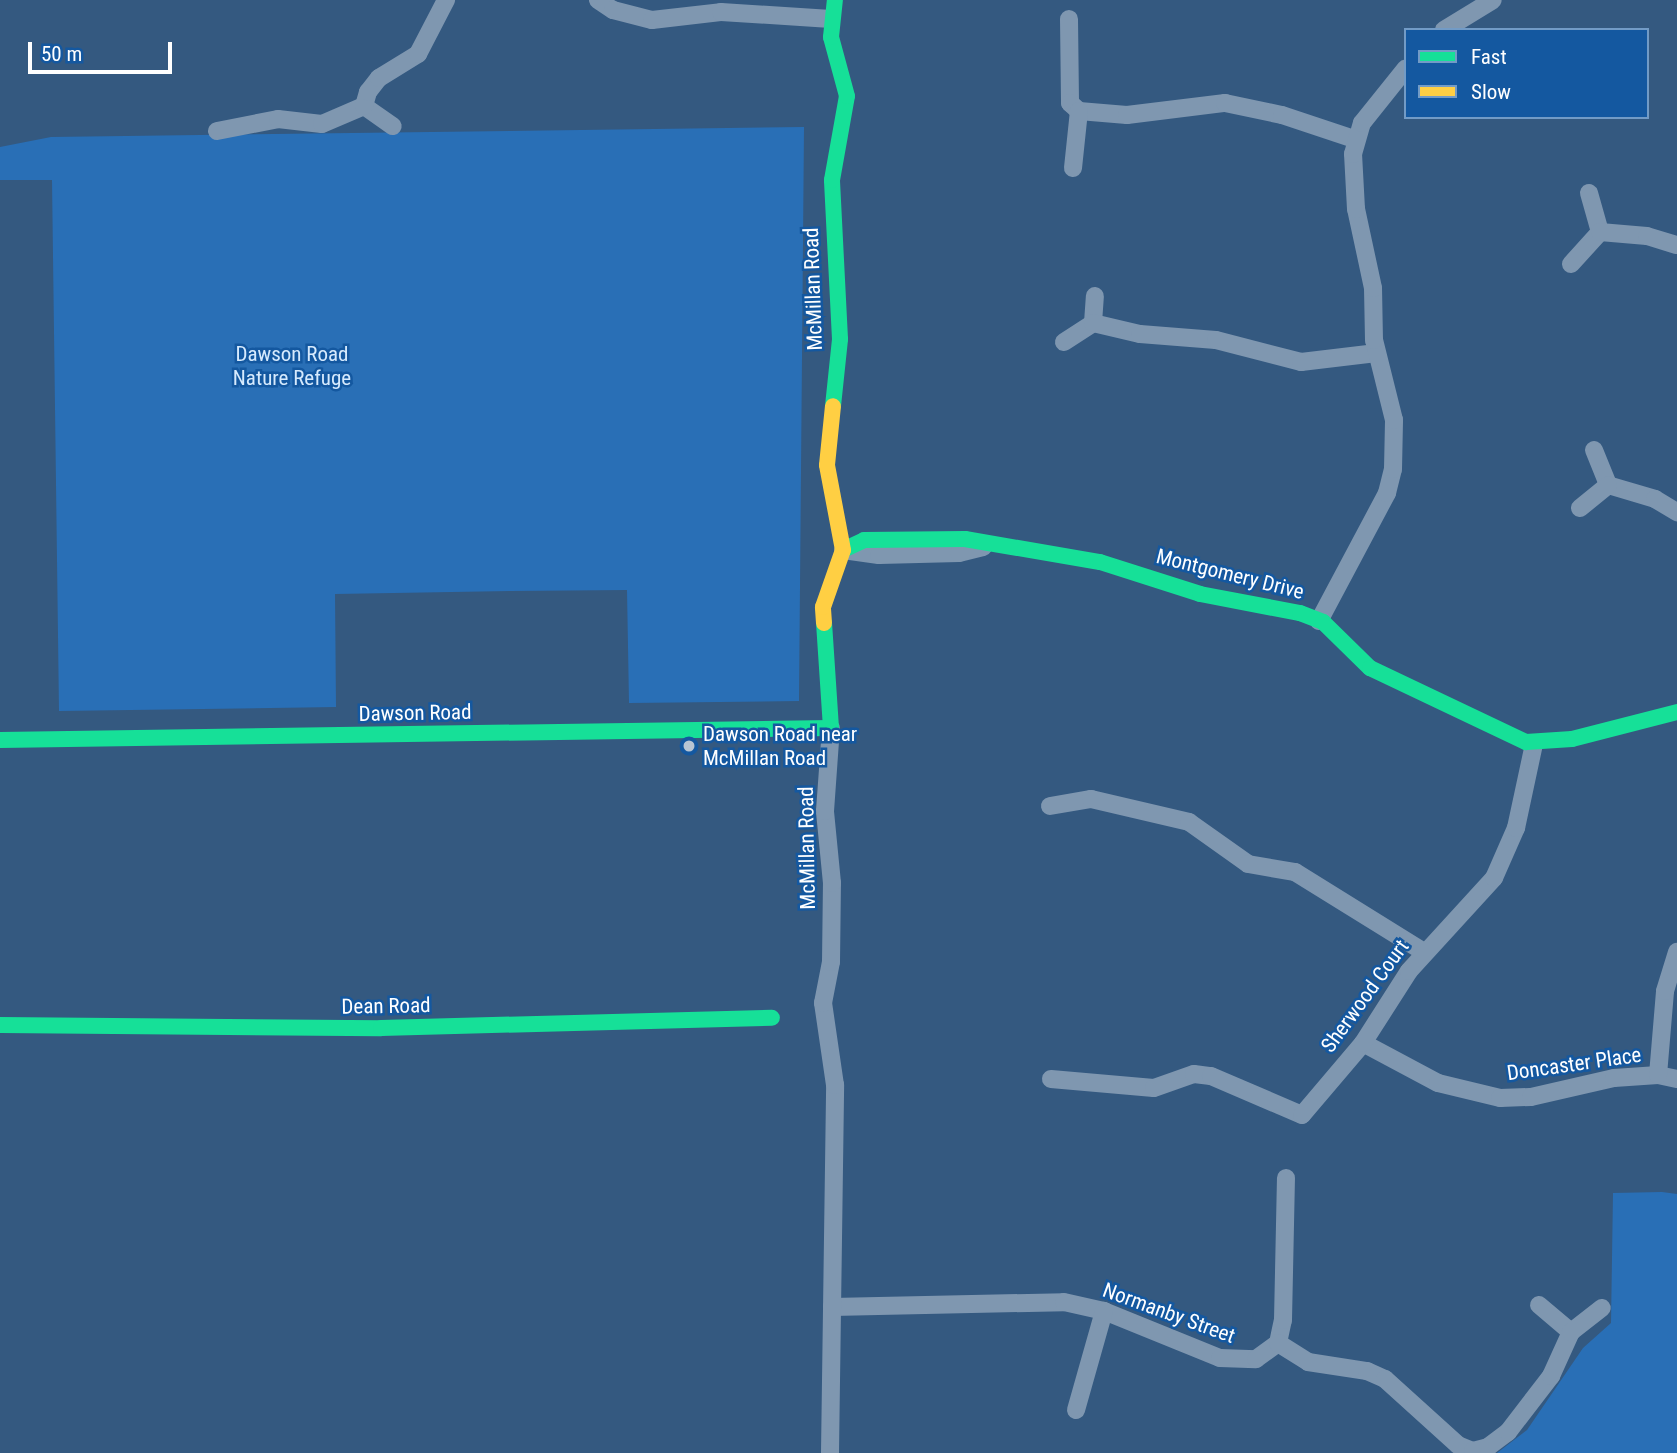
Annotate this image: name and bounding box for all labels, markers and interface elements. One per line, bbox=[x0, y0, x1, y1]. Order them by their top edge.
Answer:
scale bar bbox=[32, 28, 175, 72]
legend bbox=[1404, 28, 1649, 119]
text: 50 m bbox=[41, 42, 82, 66]
text: Fast bbox=[1471, 45, 1507, 69]
text: Slow bbox=[1471, 80, 1511, 104]
street label: McMillan Road bbox=[798, 227, 828, 351]
park label: Dawson Road Nature Refuge bbox=[233, 341, 351, 391]
street label: Montgomery Drive bbox=[1154, 543, 1306, 605]
street label: Dawson Road bbox=[358, 699, 472, 727]
place label: Dawson Road near McMillan Road bbox=[703, 721, 857, 771]
marker: Dawson Road near McMillan Road bbox=[681, 738, 697, 754]
street label: McMillan Road bbox=[793, 786, 821, 910]
street label: Sherwood Court bbox=[1316, 935, 1414, 1057]
street label: Dean Road bbox=[341, 993, 431, 1019]
street label: Doncaster Place bbox=[1505, 1042, 1643, 1086]
street label: Normanby Street bbox=[1099, 1277, 1239, 1349]

